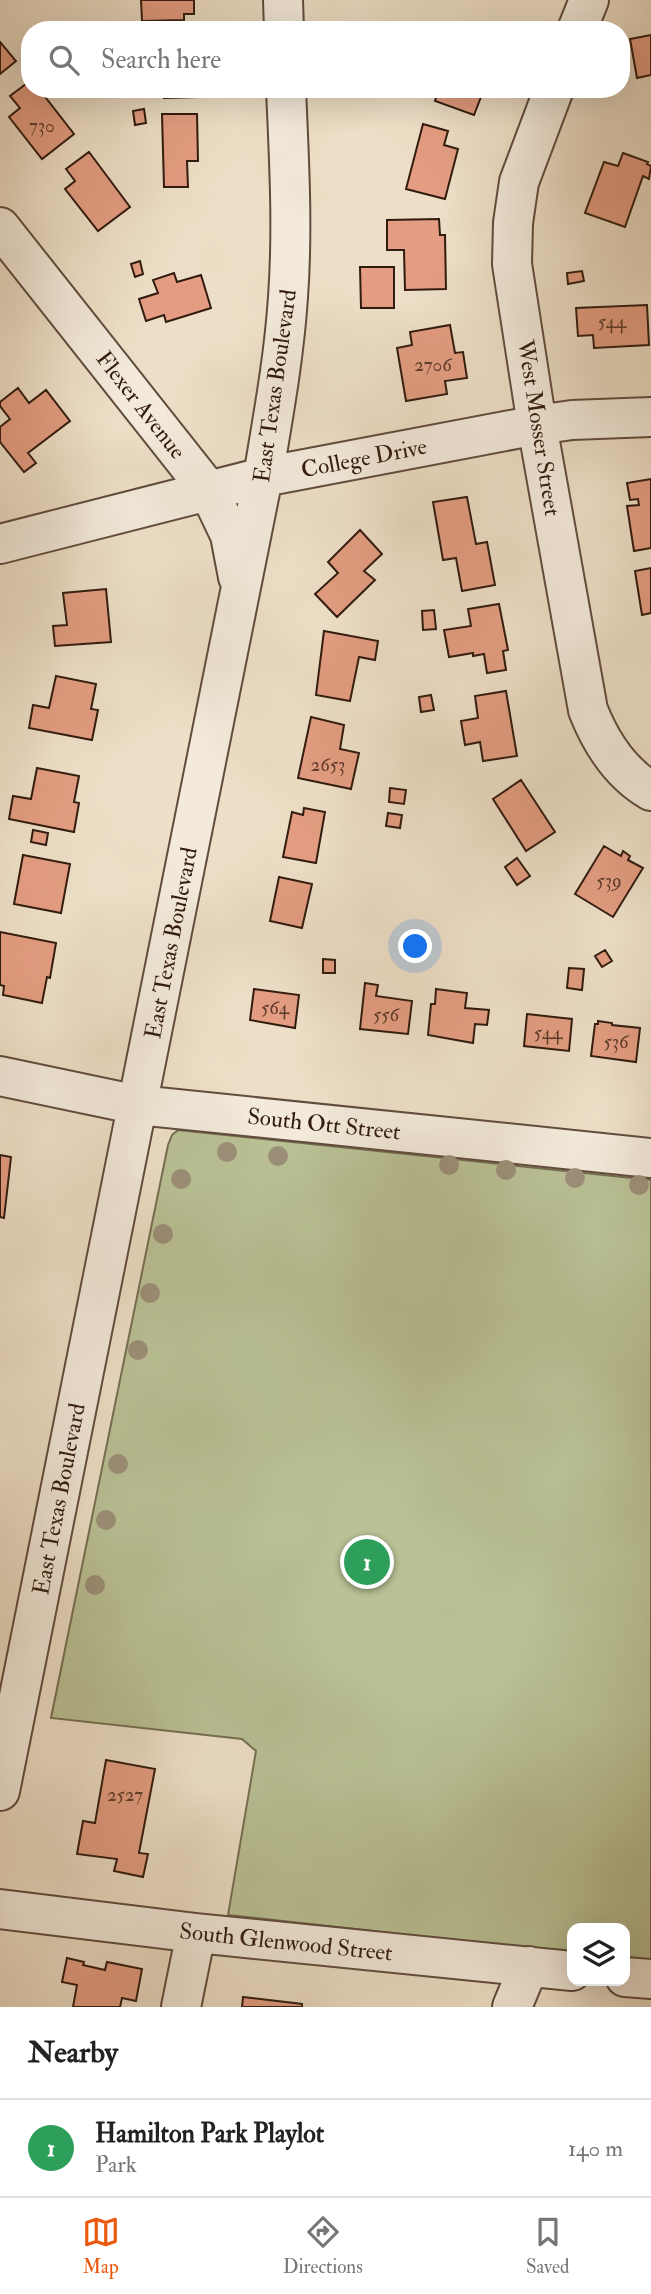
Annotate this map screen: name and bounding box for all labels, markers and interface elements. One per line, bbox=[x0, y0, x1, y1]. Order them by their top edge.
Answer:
search box bbox=[21, 21, 630, 98]
icon: search bbox=[45, 41, 83, 79]
text: Search here bbox=[101, 44, 221, 76]
house number: 730 bbox=[29, 114, 55, 138]
street label: East Texas Boulevard bbox=[247, 288, 303, 484]
house number: 544 bbox=[598, 310, 627, 334]
street label: West Mosser Street bbox=[511, 337, 567, 518]
street label: Flexer Avenue bbox=[90, 345, 193, 465]
house number: 2706 bbox=[414, 353, 453, 377]
street label: College Drive bbox=[299, 432, 430, 484]
house number: 2653 bbox=[311, 753, 345, 777]
street label: East Texas Boulevard bbox=[138, 845, 204, 1041]
house number: 539 bbox=[596, 869, 622, 893]
your location bbox=[398, 929, 432, 963]
house number: 564 bbox=[261, 996, 290, 1020]
house number: 556 bbox=[373, 1003, 401, 1027]
house number: 544 bbox=[534, 1021, 563, 1045]
house number: 536 bbox=[603, 1030, 630, 1054]
street label: South Ott Street bbox=[246, 1102, 402, 1146]
street label: East Texas Boulevard bbox=[26, 1401, 92, 1597]
pin: 1 bbox=[344, 1536, 390, 1588]
house number: 2527 bbox=[107, 1783, 143, 1807]
street label: South Glenwood Street bbox=[178, 1916, 394, 1968]
map controls bbox=[567, 1923, 630, 1986]
button: layers bbox=[567, 1923, 630, 1986]
text: Nearby bbox=[28, 2034, 118, 2071]
text: Hamilton Park Playlot bbox=[95, 2118, 324, 2150]
text: 1 bbox=[47, 2134, 55, 2163]
text: 140 m bbox=[568, 2134, 623, 2163]
text: Park bbox=[95, 2150, 137, 2179]
tab: Map bbox=[82, 2213, 120, 2279]
tab: Directions bbox=[283, 2213, 363, 2279]
tab: Saved bbox=[526, 2213, 569, 2279]

